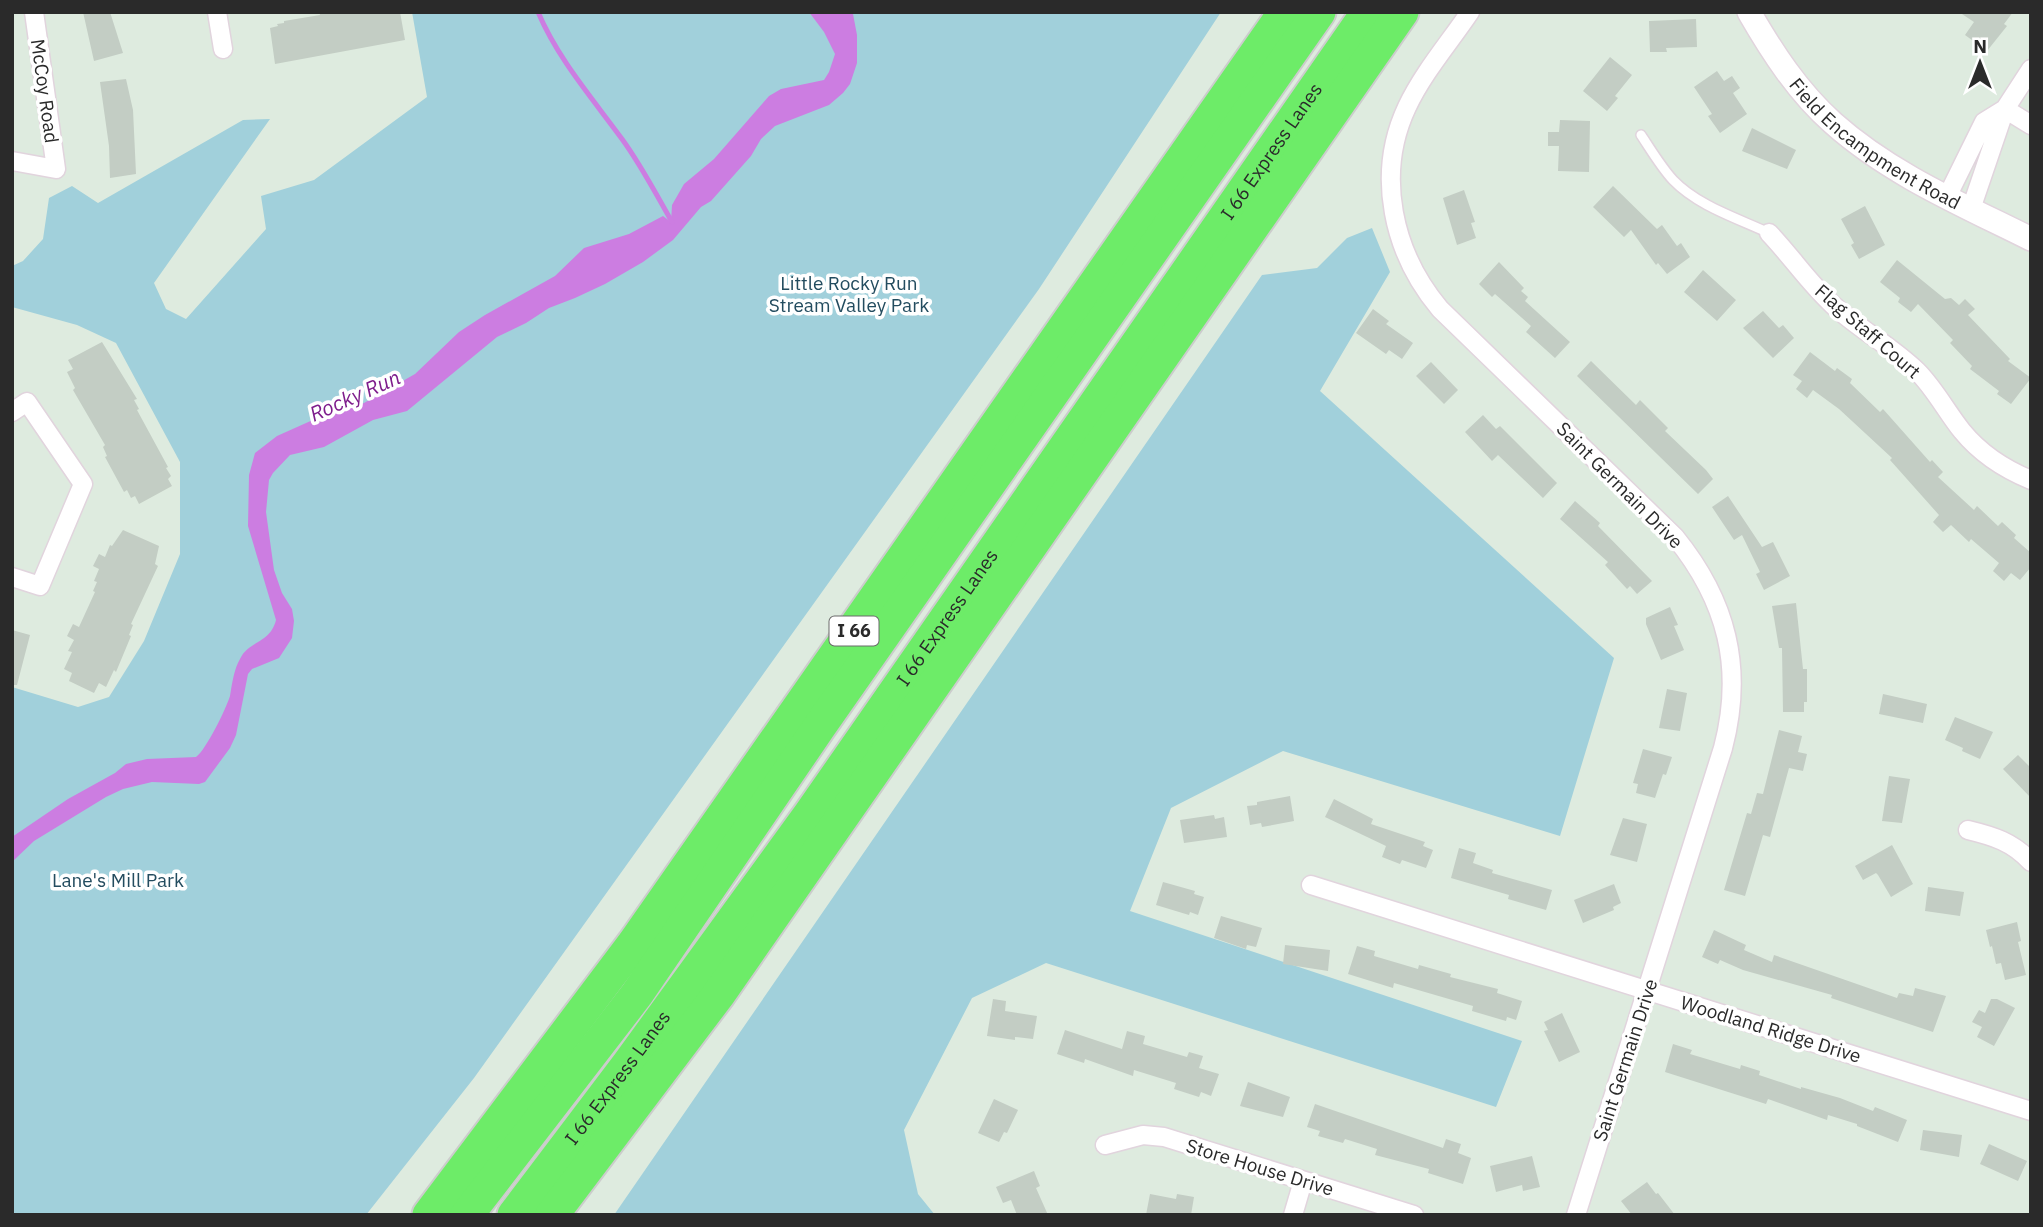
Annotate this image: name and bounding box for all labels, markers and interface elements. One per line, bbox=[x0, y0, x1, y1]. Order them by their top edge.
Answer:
north arrow bbox=[1945, 28, 2015, 98]
text: N bbox=[1973, 34, 1987, 58]
street label: McCoy Road bbox=[26, 37, 64, 145]
street label: Field Encampment Road bbox=[1784, 73, 1965, 214]
street label: I 66 Express Lanes bbox=[1215, 78, 1327, 224]
park label: Little Rocky Run Stream Valley Park bbox=[769, 271, 929, 317]
street label: Flag Staff Court bbox=[1810, 279, 1926, 383]
water label: Rocky Run bbox=[305, 363, 404, 428]
street label: Saint Germain Drive bbox=[1552, 417, 1688, 553]
street label: I 66 Express Lanes bbox=[891, 544, 1003, 691]
road number: I 66 bbox=[830, 616, 878, 646]
park label: Lane's Mill Park bbox=[52, 868, 184, 892]
street label: Saint Germain Drive bbox=[1587, 976, 1663, 1144]
street label: Woodland Ridge Drive bbox=[1678, 990, 1864, 1068]
street label: I 66 Express Lanes bbox=[559, 1006, 675, 1149]
street label: Store House Drive bbox=[1183, 1133, 1337, 1201]

